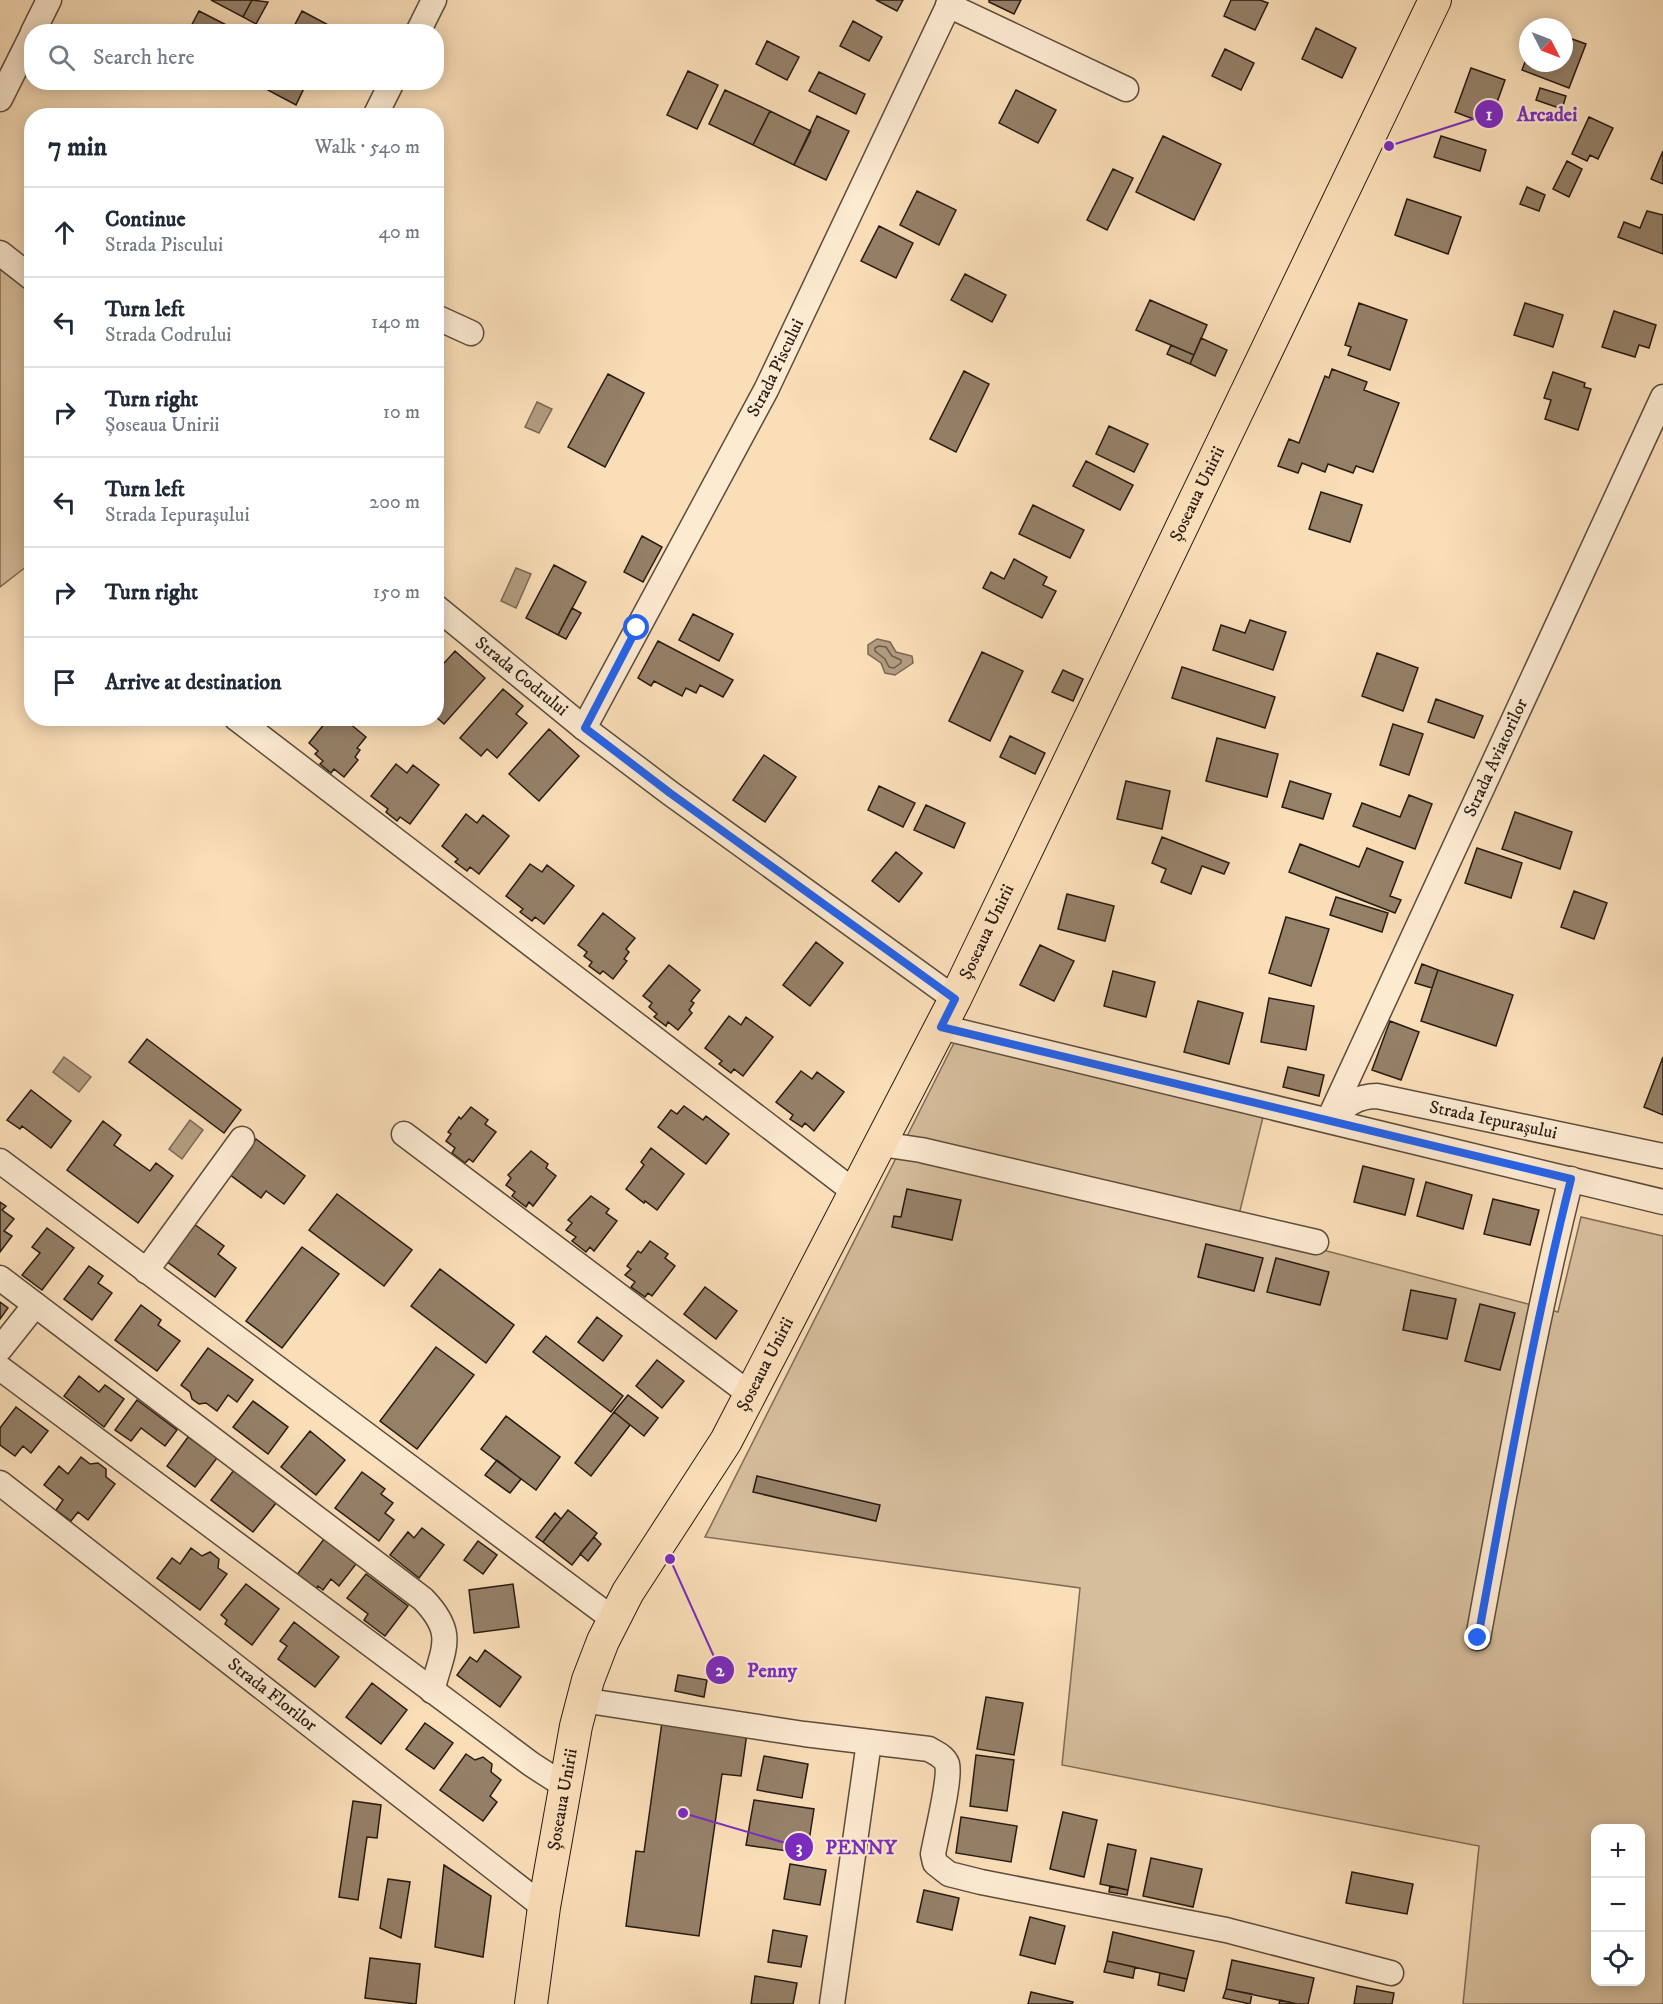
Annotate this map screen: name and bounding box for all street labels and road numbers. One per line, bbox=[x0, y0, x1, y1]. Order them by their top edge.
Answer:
street label: Strada Piscului bbox=[743, 315, 809, 421]
street label: Șoseaua Unirii bbox=[1165, 443, 1230, 545]
street label: Strada Codrului bbox=[470, 632, 572, 721]
street label: Strada Aviatorilor bbox=[1459, 695, 1533, 820]
street label: Șoseaua Unirii bbox=[955, 881, 1019, 983]
street label: Strada Iepurașului bbox=[1427, 1096, 1559, 1145]
street label: Șoseaua Unirii bbox=[732, 1314, 799, 1416]
street label: Strada Florilor bbox=[223, 1653, 321, 1737]
street label: Șoseaua Unirii bbox=[543, 1747, 583, 1852]

